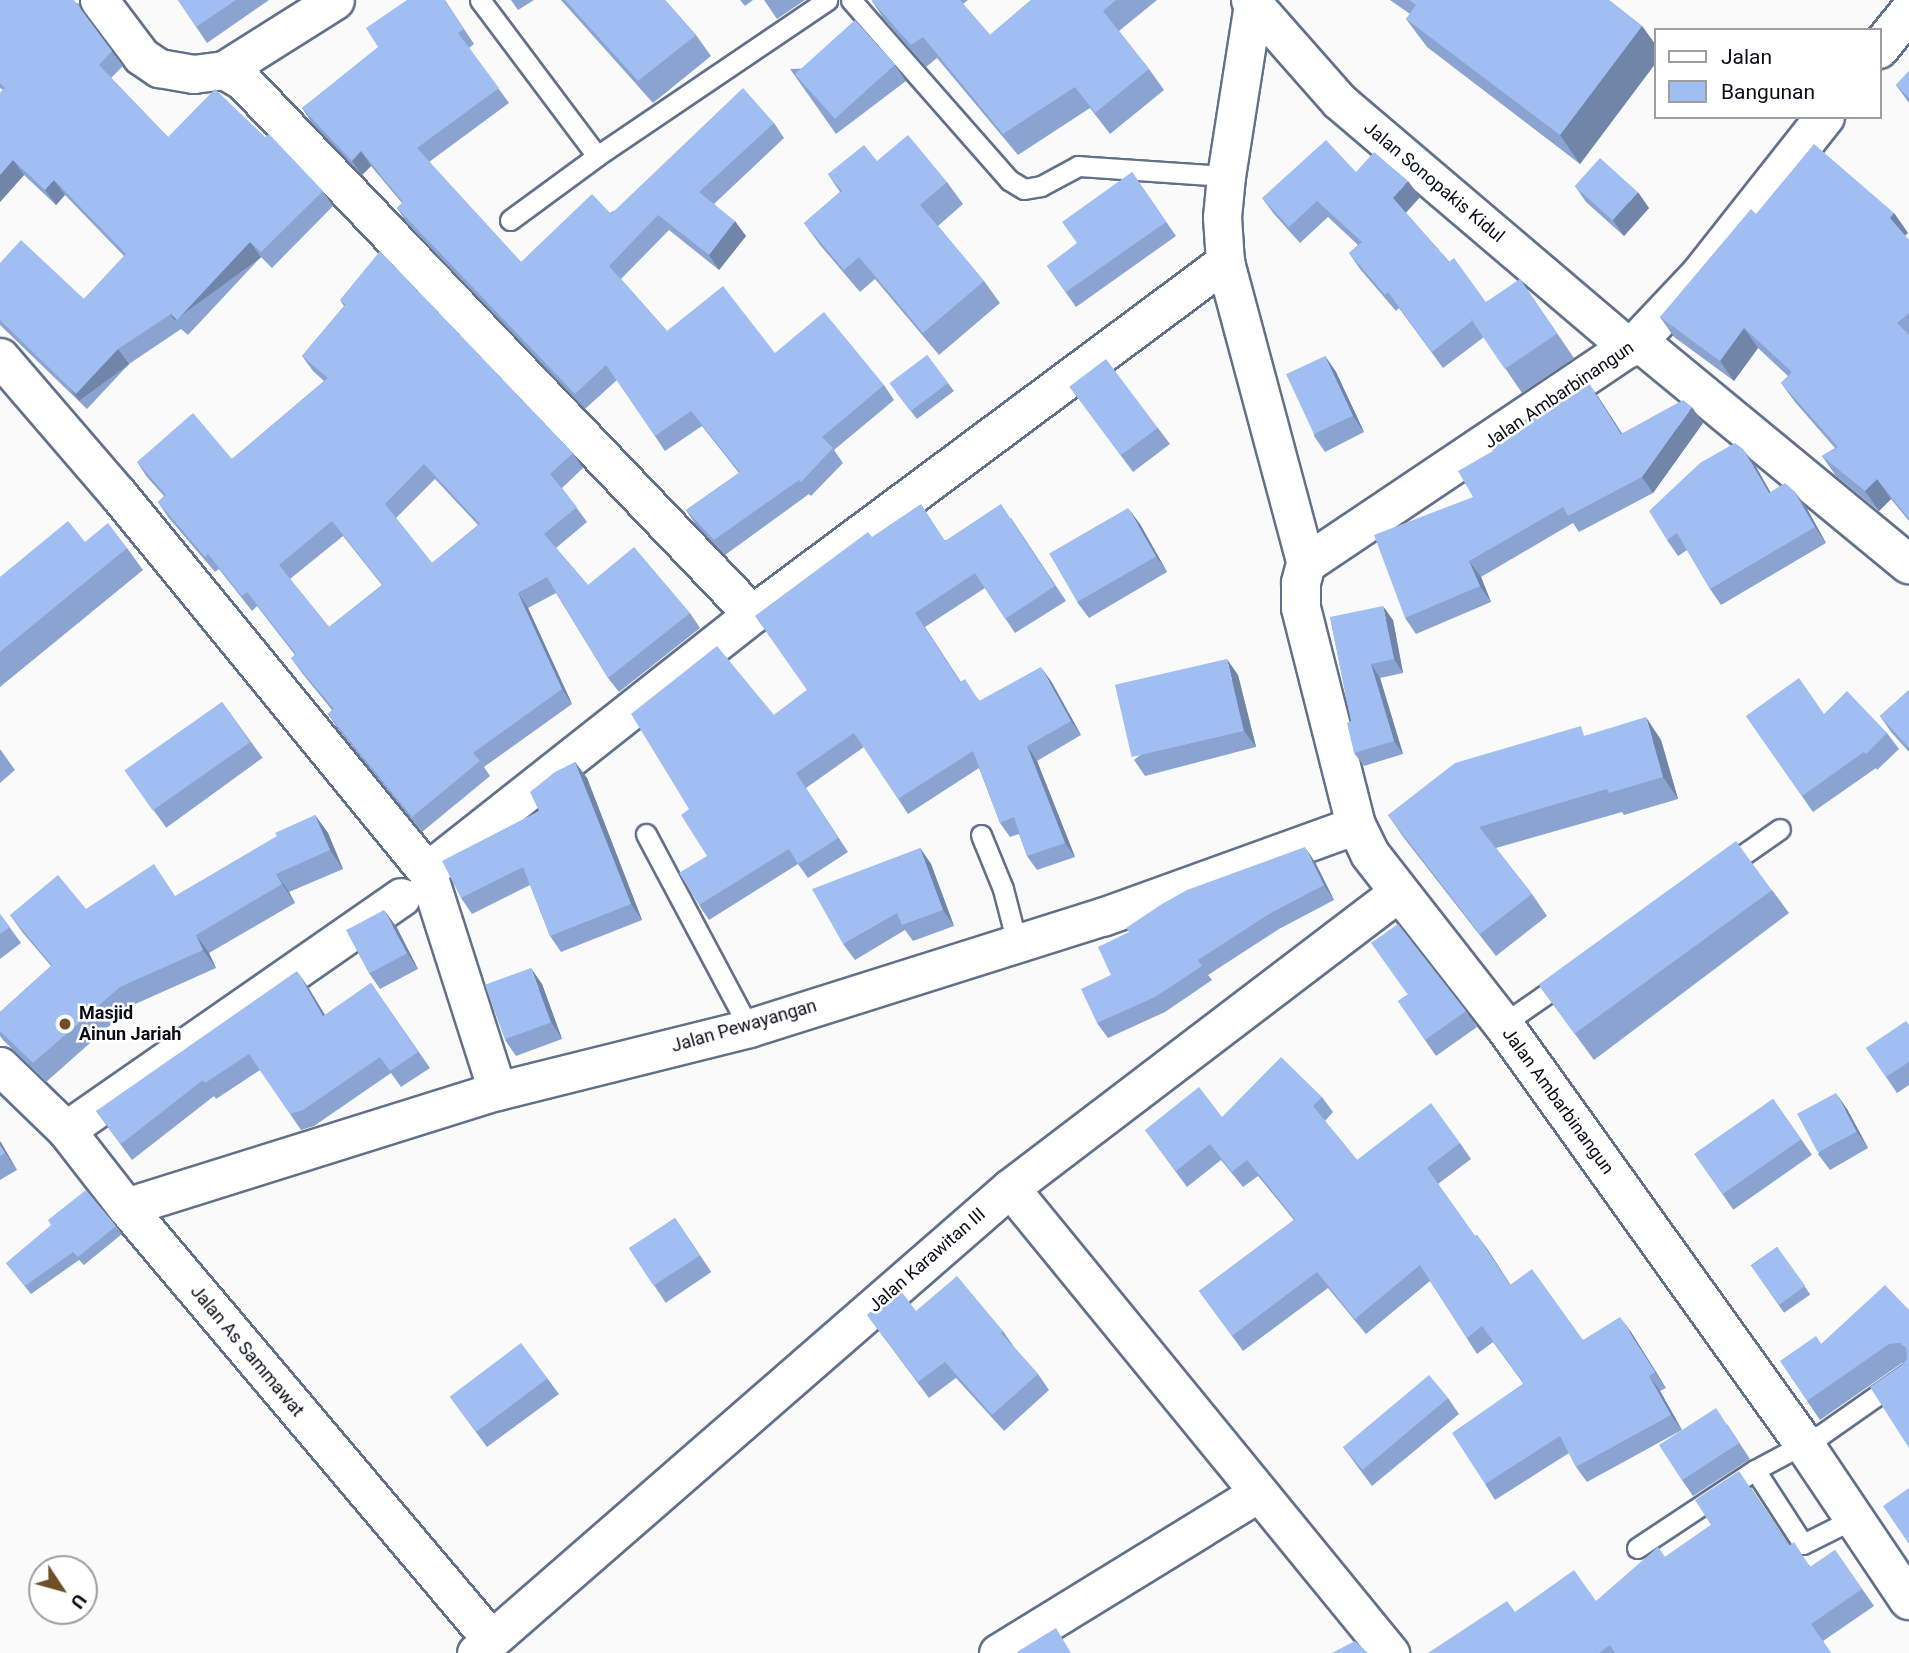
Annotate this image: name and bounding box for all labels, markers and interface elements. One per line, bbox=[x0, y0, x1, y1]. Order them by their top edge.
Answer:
legend bbox=[1654, 28, 1881, 119]
text: Jalan bbox=[1721, 45, 1772, 69]
text: Bangunan bbox=[1721, 80, 1815, 104]
street label: Jalan Sonopakis Kidul bbox=[1359, 117, 1509, 247]
street label: Jalan Ambarbinangun bbox=[1480, 337, 1638, 453]
street label: Jalan Pewayangan bbox=[669, 995, 819, 1057]
place label: Masjid Ainun Jariah bbox=[79, 1003, 181, 1046]
marker: Masjid Ainun Jariah bbox=[57, 1016, 73, 1032]
street label: Jalan Ambarbinangun bbox=[1498, 1023, 1618, 1179]
street label: Jalan Karawitan III bbox=[864, 1203, 990, 1317]
street label: Jalan As Sammawat bbox=[186, 1281, 308, 1421]
north arrow bbox=[28, 1555, 98, 1625]
text: U bbox=[66, 1590, 92, 1613]

